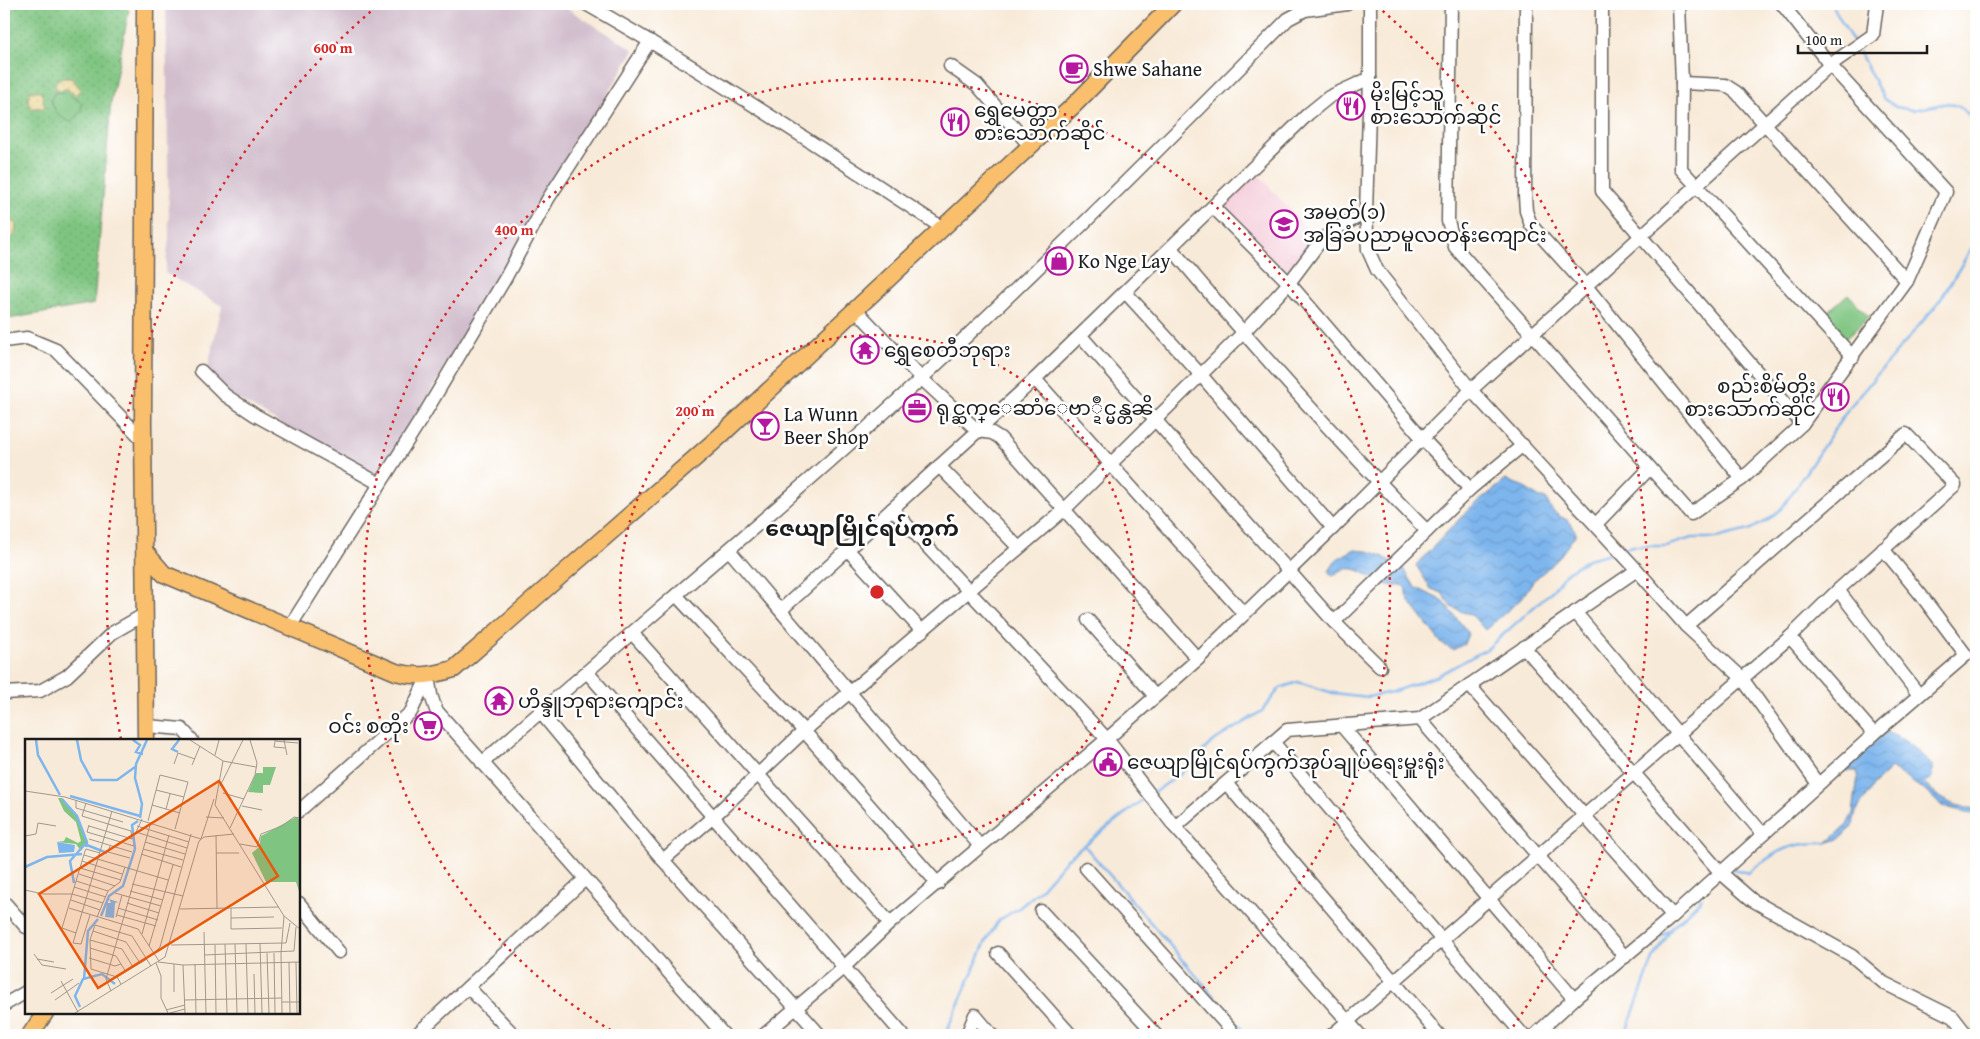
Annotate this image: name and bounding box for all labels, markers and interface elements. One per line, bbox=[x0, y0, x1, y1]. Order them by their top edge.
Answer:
scale bar bbox=[1798, 22, 1926, 54]
text: 100 m bbox=[1805, 29, 1843, 50]
text: 600 m bbox=[313, 37, 353, 58]
cafe icon: Shwe Sahane bbox=[1059, 54, 1089, 84]
place label: Shwe Sahane bbox=[1093, 54, 1202, 83]
place label: မိုးမြင့်သူ စားသောက်ဆိုင် bbox=[1370, 79, 1502, 134]
restaurant icon: မိုးမြင့်သူ စားသောက်ဆိုင် bbox=[1336, 91, 1366, 121]
place label: ရွှေမေတ္တာ စားသောက်ဆိုင် bbox=[974, 95, 1106, 150]
restaurant icon: ရွှေမေတ္တာ စားသောက်ဆိုင် bbox=[940, 107, 970, 137]
place label: အမှတ်(၁) အခြခံပညာမူလတန်းကျောင်း bbox=[1303, 197, 1547, 252]
school or university icon: အမှတ်(၁) အခြခံပညာမူလတန်းကျောင်း bbox=[1269, 209, 1299, 239]
text: 400 m bbox=[494, 219, 534, 240]
shop icon: Ko Nge Lay bbox=[1044, 246, 1074, 276]
place label: Ko Nge Lay bbox=[1078, 246, 1170, 275]
temple icon: ရွှေစေတီဘုရား bbox=[850, 335, 880, 365]
place label: ရွှေစေတီဘုရား bbox=[884, 335, 1011, 367]
place label: စည်းစိမ်တိုး စားသောက်ဆိုင် bbox=[1684, 371, 1816, 426]
restaurant icon: စည်းစိမ်တိုး စားသောက်ဆိုင် bbox=[1820, 382, 1850, 412]
office icon: ရုင္ဆက္ေဆာံေဗာ္ဍဳင္မန္တၼိ bbox=[902, 393, 932, 423]
place label: ရုင္ဆက္ေဆာံေဗာ္ဍဳင္မန္တၼိ bbox=[936, 393, 1154, 425]
place label: La Wunn Beer Shop bbox=[784, 399, 869, 451]
text: 200 m bbox=[675, 400, 715, 421]
bar icon: La Wunn Beer Shop bbox=[750, 411, 780, 441]
district label: ဇေယျာမြိုင်ရပ်ကွက် bbox=[765, 512, 959, 547]
centre of rings bbox=[868, 583, 886, 601]
temple icon: ဟိန္ဒူဘုရားကျောင်း bbox=[484, 686, 514, 716]
place label: ဟိန္ဒူဘုရားကျောင်း bbox=[518, 686, 684, 718]
place label: ဝင်း စတိုး bbox=[328, 711, 409, 743]
supermarket icon: ဝင်း စတိုး bbox=[413, 711, 443, 741]
inset map bbox=[25, 739, 300, 1014]
public building icon: ဇေယျာမြိုင်ရပ်ကွက်အုပ်ချုပ်ရေးမှူးရုံး bbox=[1093, 747, 1123, 777]
place label: ဇေယျာမြိုင်ရပ်ကွက်အုပ်ချုပ်ရေးမှူးရုံး bbox=[1127, 747, 1445, 779]

